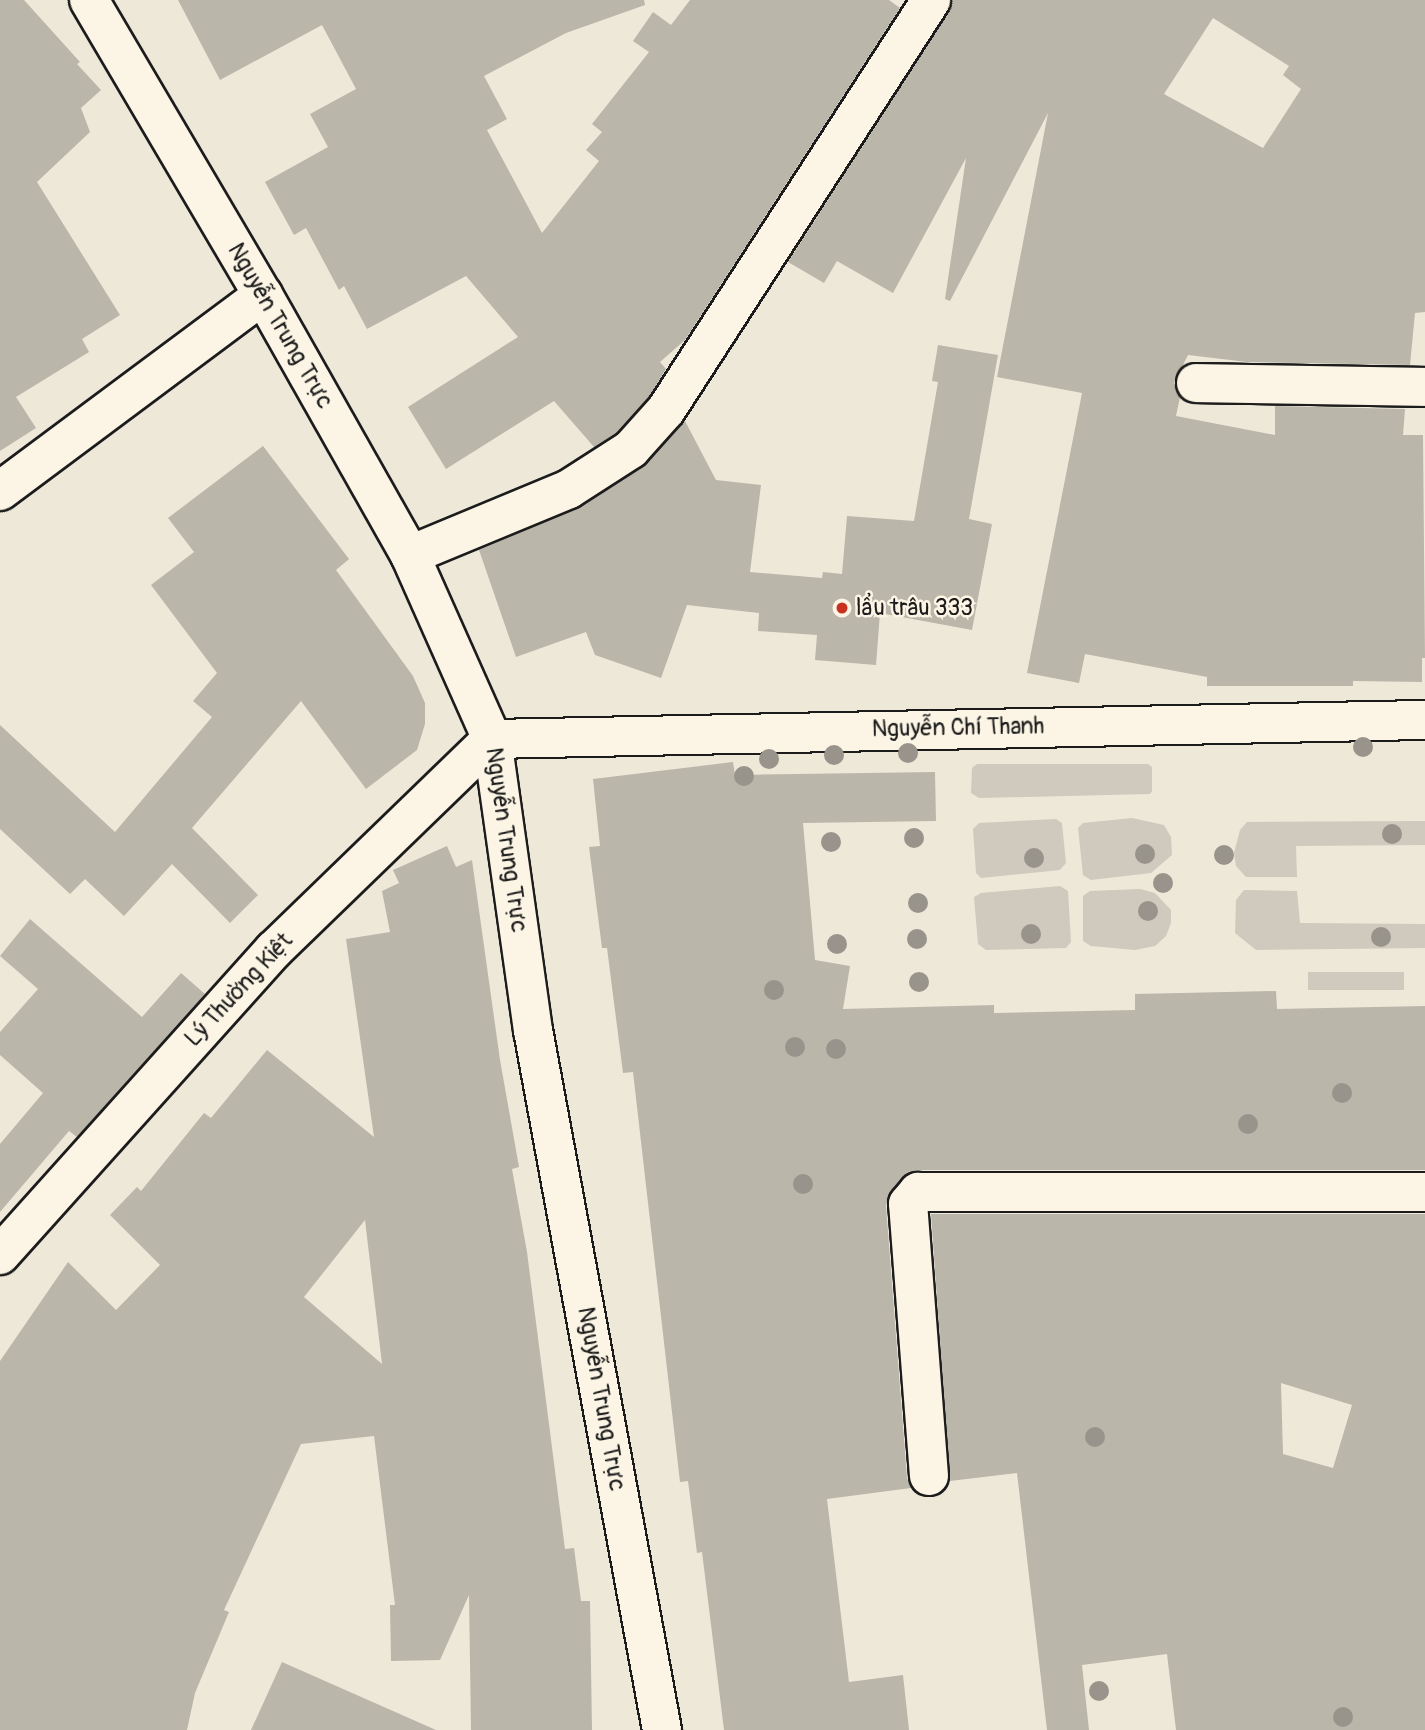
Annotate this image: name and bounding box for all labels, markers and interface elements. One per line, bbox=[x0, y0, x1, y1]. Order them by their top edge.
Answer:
street label: Nguyễn Trung Trực bbox=[221, 238, 339, 414]
place label: lẩu trâu 333 bbox=[856, 594, 973, 622]
marker: lẩu trâu 333 bbox=[834, 600, 850, 616]
street label: Nguyễn Chí Thanh bbox=[872, 713, 1044, 743]
street label: Nguyễn Trung Trực bbox=[479, 746, 533, 934]
street label: Lý Thường Kiệt bbox=[179, 927, 299, 1053]
street label: Nguyễn Trung Trực bbox=[571, 1305, 631, 1493]

